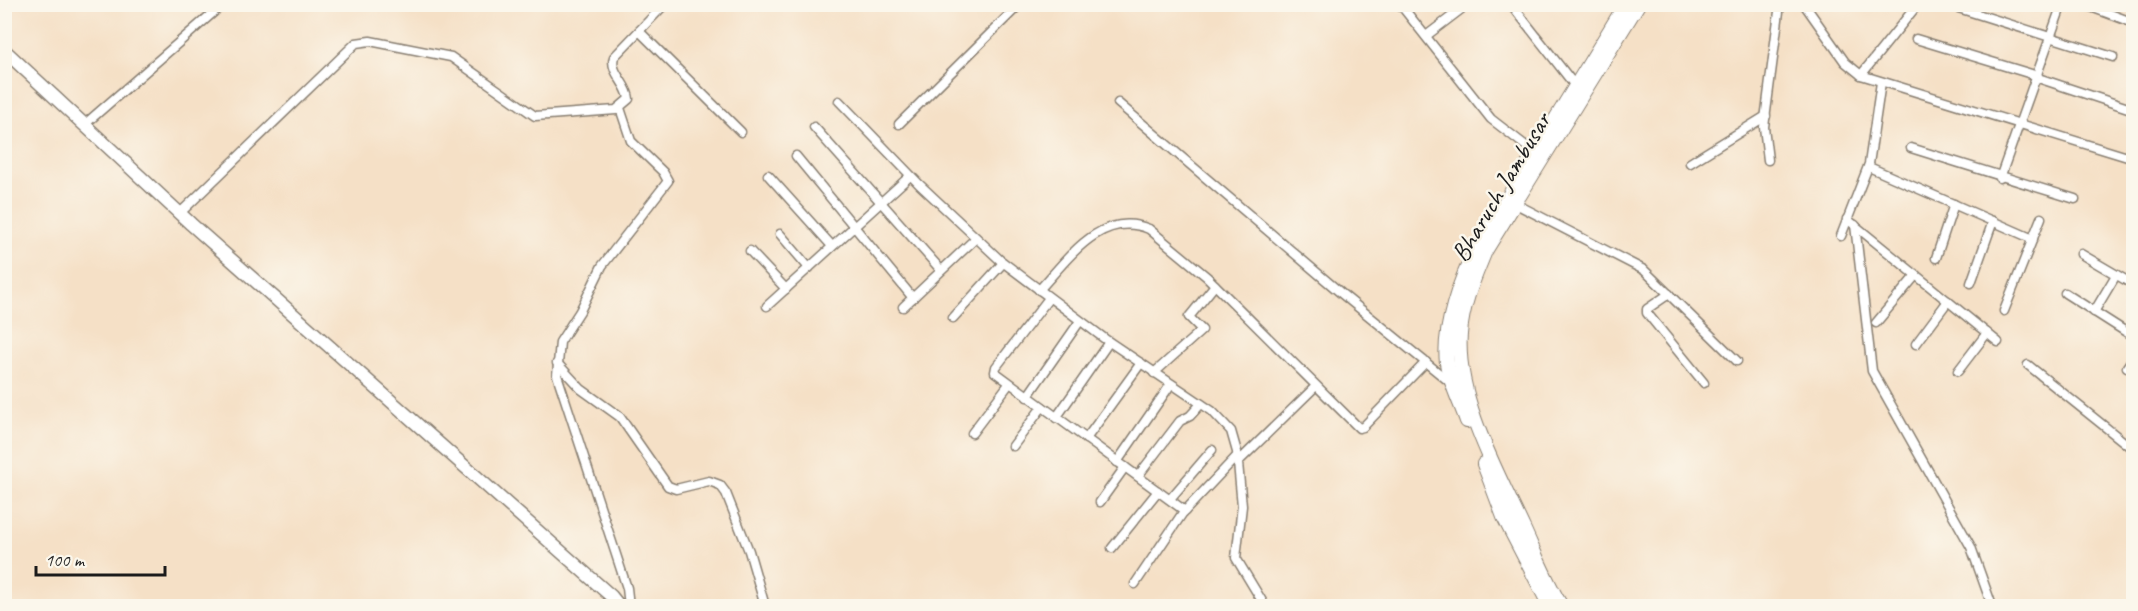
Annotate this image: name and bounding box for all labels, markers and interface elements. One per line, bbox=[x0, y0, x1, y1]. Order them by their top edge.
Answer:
street label: Bharuch Jambusar bbox=[1444, 105, 1559, 268]
scale bar bbox=[36, 539, 165, 577]
text: 100 m bbox=[45, 549, 86, 571]

